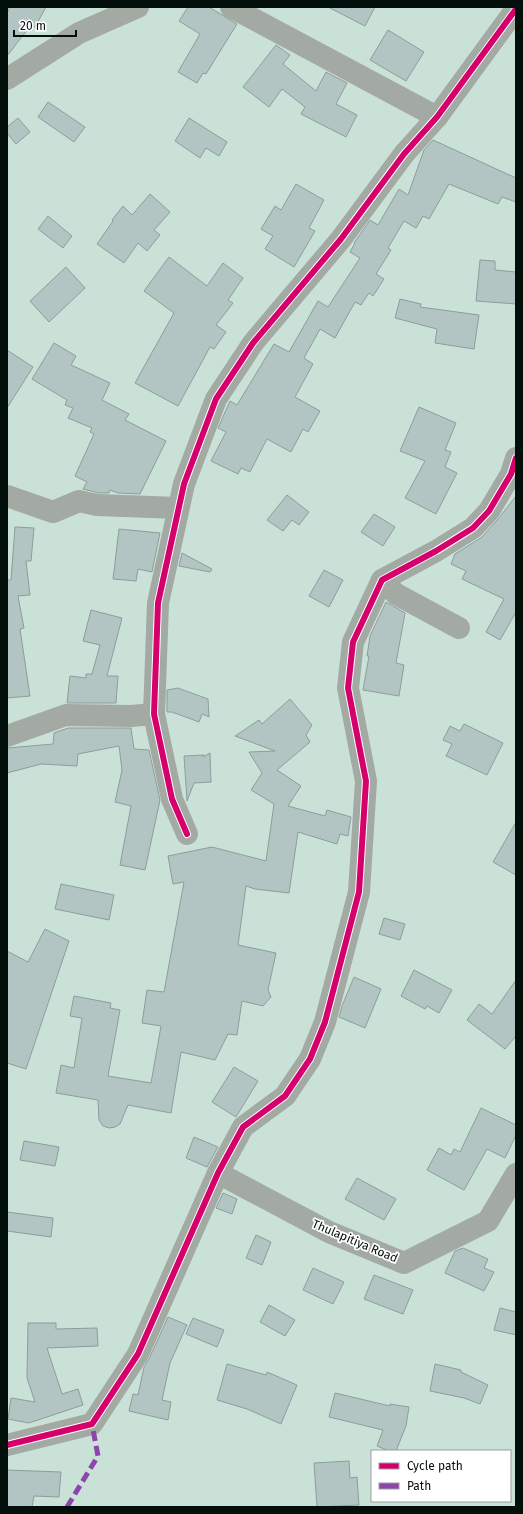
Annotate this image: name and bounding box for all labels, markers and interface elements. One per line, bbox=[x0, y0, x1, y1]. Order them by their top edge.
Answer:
scale bar bbox=[14, 12, 76, 38]
text: 20 m bbox=[20, 19, 46, 33]
street label: Thulapitiya Road bbox=[310, 1217, 400, 1265]
legend bbox=[371, 1450, 511, 1502]
text: Cycle path bbox=[407, 1459, 463, 1473]
text: Path bbox=[407, 1479, 431, 1493]

